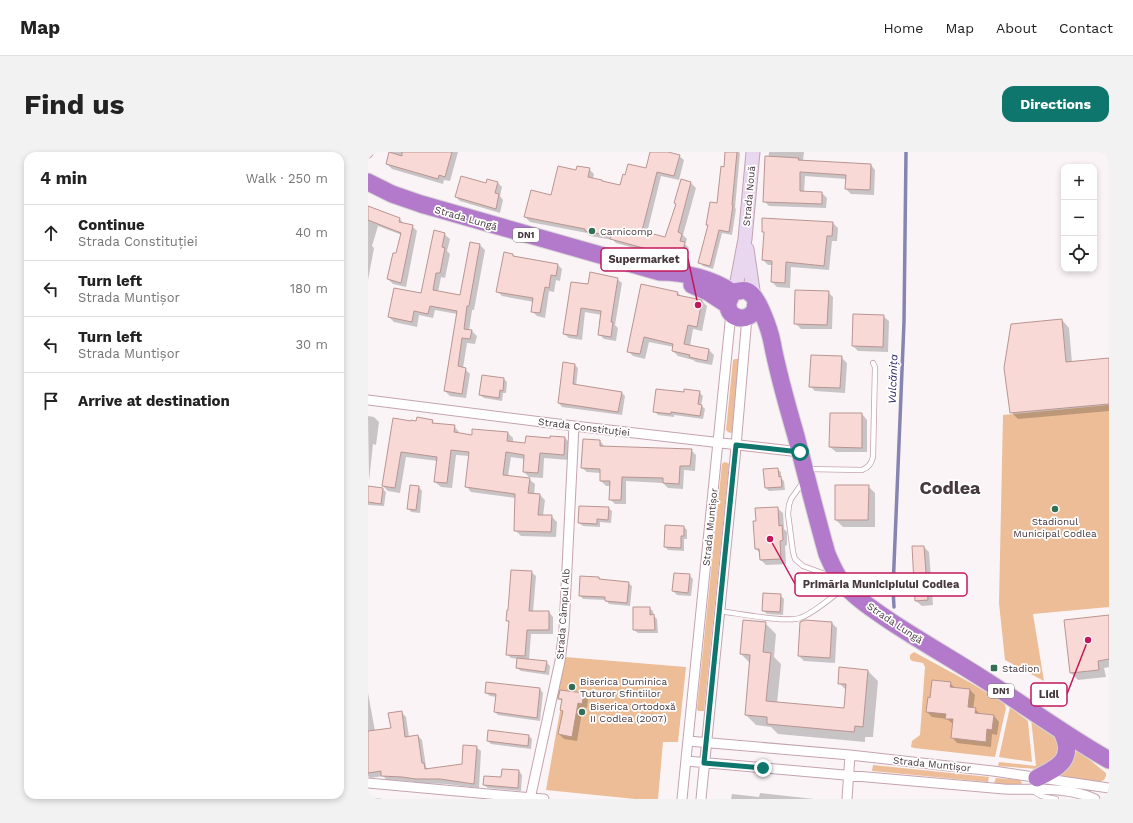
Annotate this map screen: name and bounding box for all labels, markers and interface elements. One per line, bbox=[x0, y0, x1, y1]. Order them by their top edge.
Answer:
text: Map bbox=[20, 16, 60, 39]
text: Home bbox=[883, 20, 923, 36]
text: Map bbox=[945, 20, 974, 36]
text: About bbox=[996, 20, 1037, 36]
text: Contact bbox=[1059, 20, 1113, 36]
button: Directions bbox=[1002, 86, 1109, 122]
text: Find us bbox=[24, 88, 124, 121]
map controls bbox=[1061, 164, 1097, 272]
button: + bbox=[1061, 164, 1097, 200]
street label: Strada Nouă bbox=[741, 165, 757, 227]
text: 4 min bbox=[40, 168, 87, 188]
text: Walk · 250 m bbox=[246, 171, 328, 186]
button: − bbox=[1061, 200, 1097, 236]
street label: Strada Lungă bbox=[433, 204, 499, 232]
text: Continue bbox=[78, 216, 145, 234]
icon: ahead bbox=[40, 222, 62, 244]
text: 40 m bbox=[295, 225, 328, 240]
marker: Carnicomp bbox=[587, 226, 597, 236]
place label: Carnicomp bbox=[600, 226, 653, 237]
road number: DN1 bbox=[513, 228, 539, 242]
text: Strada Constituției bbox=[78, 234, 198, 249]
button: locate bbox=[1061, 236, 1097, 272]
callout: Supermarket bbox=[601, 248, 688, 271]
text: Supermarket bbox=[609, 253, 680, 266]
text: Turn left bbox=[78, 272, 142, 290]
icon: left bbox=[40, 278, 62, 300]
text: 180 m bbox=[290, 281, 328, 296]
text: Strada Muntișor bbox=[78, 290, 180, 305]
text: Turn left bbox=[78, 328, 142, 346]
icon: left bbox=[40, 334, 62, 356]
text: 30 m bbox=[296, 337, 328, 352]
text: Strada Muntișor bbox=[78, 346, 180, 361]
water label: Vulcănița bbox=[886, 354, 900, 404]
icon: arrive bbox=[40, 390, 62, 412]
text: Arrive at destination bbox=[78, 392, 230, 410]
street label: Strada Constituției bbox=[538, 416, 630, 438]
route start bbox=[791, 443, 809, 461]
district label: Codlea bbox=[919, 477, 981, 498]
street label: Strada Muntișor bbox=[700, 488, 720, 566]
marker: Stadionul Municipal Codlea bbox=[1050, 504, 1060, 514]
place label: Stadionul Municipal Codlea bbox=[1013, 516, 1097, 539]
street label: Strada Câmpul Alb bbox=[554, 568, 572, 660]
callout: Primăria Municipiului Codlea bbox=[795, 573, 967, 596]
text: Primăria Municipiului Codlea bbox=[803, 578, 960, 591]
street label: Strada Lungă bbox=[865, 600, 925, 646]
marker: Stadion bbox=[989, 663, 999, 673]
place label: Stadion bbox=[1002, 663, 1039, 674]
place label: Biserica Duminica Tuturor Sfintiilor bbox=[580, 676, 667, 699]
marker: Biserica Duminica Tuturor Sfintiilor bbox=[567, 682, 577, 692]
callout: Lidl bbox=[1031, 683, 1067, 706]
road number: DN1 bbox=[988, 684, 1014, 698]
text: Lidl bbox=[1039, 688, 1060, 701]
place label: Biserica Ortodoxă II Codlea (2007) bbox=[590, 701, 676, 724]
marker: Biserica Ortodoxă II Codlea (2007) bbox=[577, 707, 587, 717]
street label: Strada Muntișor bbox=[893, 754, 971, 774]
route end bbox=[754, 759, 772, 777]

